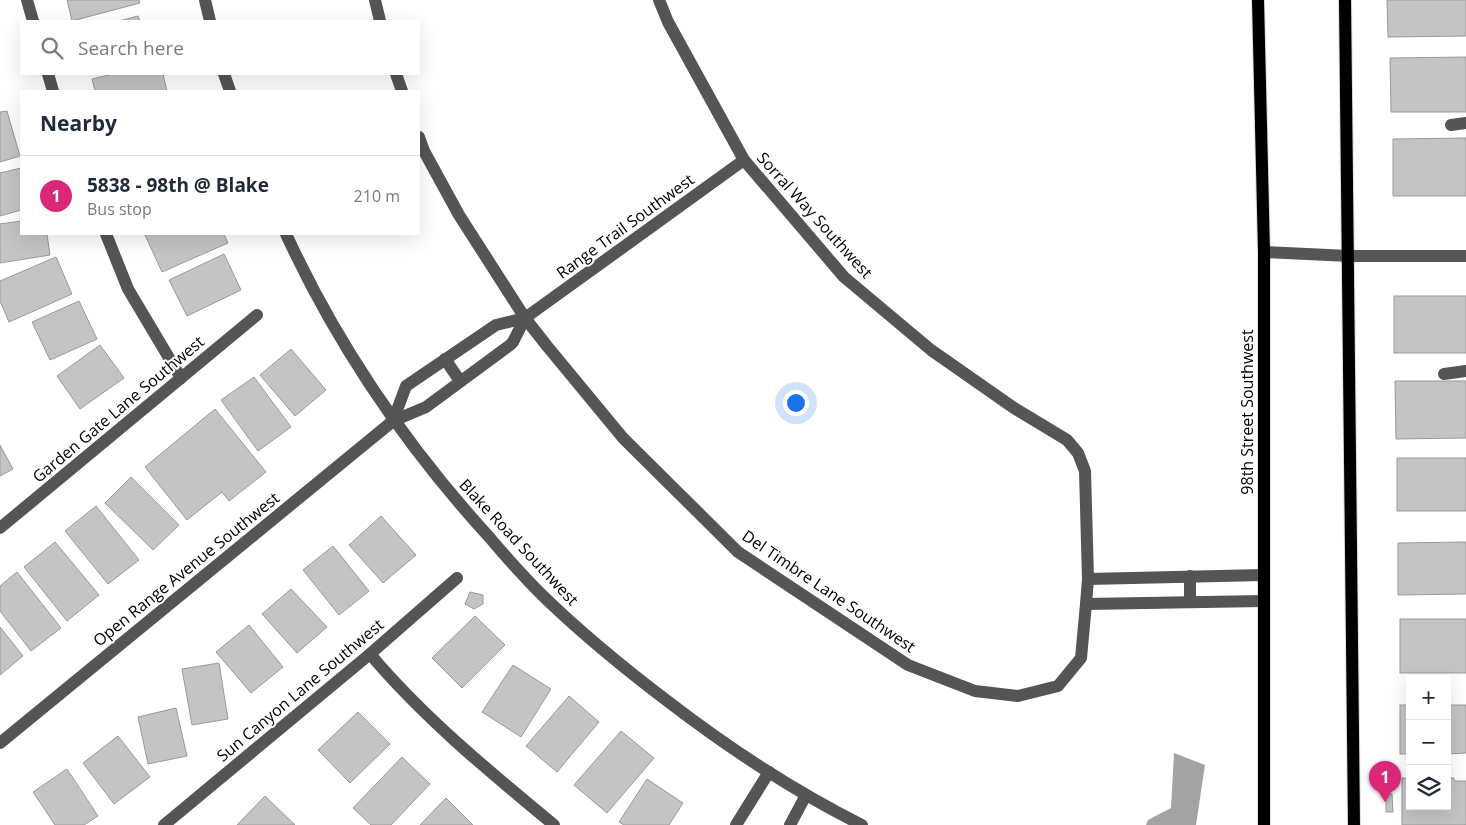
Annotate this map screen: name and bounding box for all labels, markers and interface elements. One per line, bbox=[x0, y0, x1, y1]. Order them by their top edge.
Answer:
search box bbox=[20, 20, 420, 75]
icon: search bbox=[38, 34, 66, 62]
text: Search here bbox=[78, 35, 184, 61]
text: Nearby bbox=[40, 109, 117, 137]
street label: Sorral Way Southwest bbox=[752, 147, 878, 283]
street label: Range Trail Southwest bbox=[552, 168, 699, 283]
text: 5838 - 98th @ Blake bbox=[87, 172, 269, 198]
text: 1 bbox=[51, 185, 61, 207]
text: 210 m bbox=[354, 185, 400, 207]
text: Bus stop bbox=[87, 198, 152, 220]
street label: 98th Street Southwest bbox=[1236, 329, 1258, 495]
street label: Garden Gate Lane Southwest bbox=[28, 330, 209, 487]
your location bbox=[783, 390, 809, 416]
street label: Blake Road Southwest bbox=[454, 474, 584, 610]
street label: Open Range Avenue Southwest bbox=[88, 487, 284, 651]
street label: Del Timbre Lane Southwest bbox=[738, 525, 920, 657]
street label: Sun Canyon Lane Southwest bbox=[212, 613, 388, 766]
map controls bbox=[1406, 675, 1451, 810]
button: + bbox=[1406, 675, 1451, 720]
button: − bbox=[1406, 720, 1451, 765]
pin: 1 bbox=[1369, 761, 1401, 802]
button: layers bbox=[1406, 765, 1451, 810]

